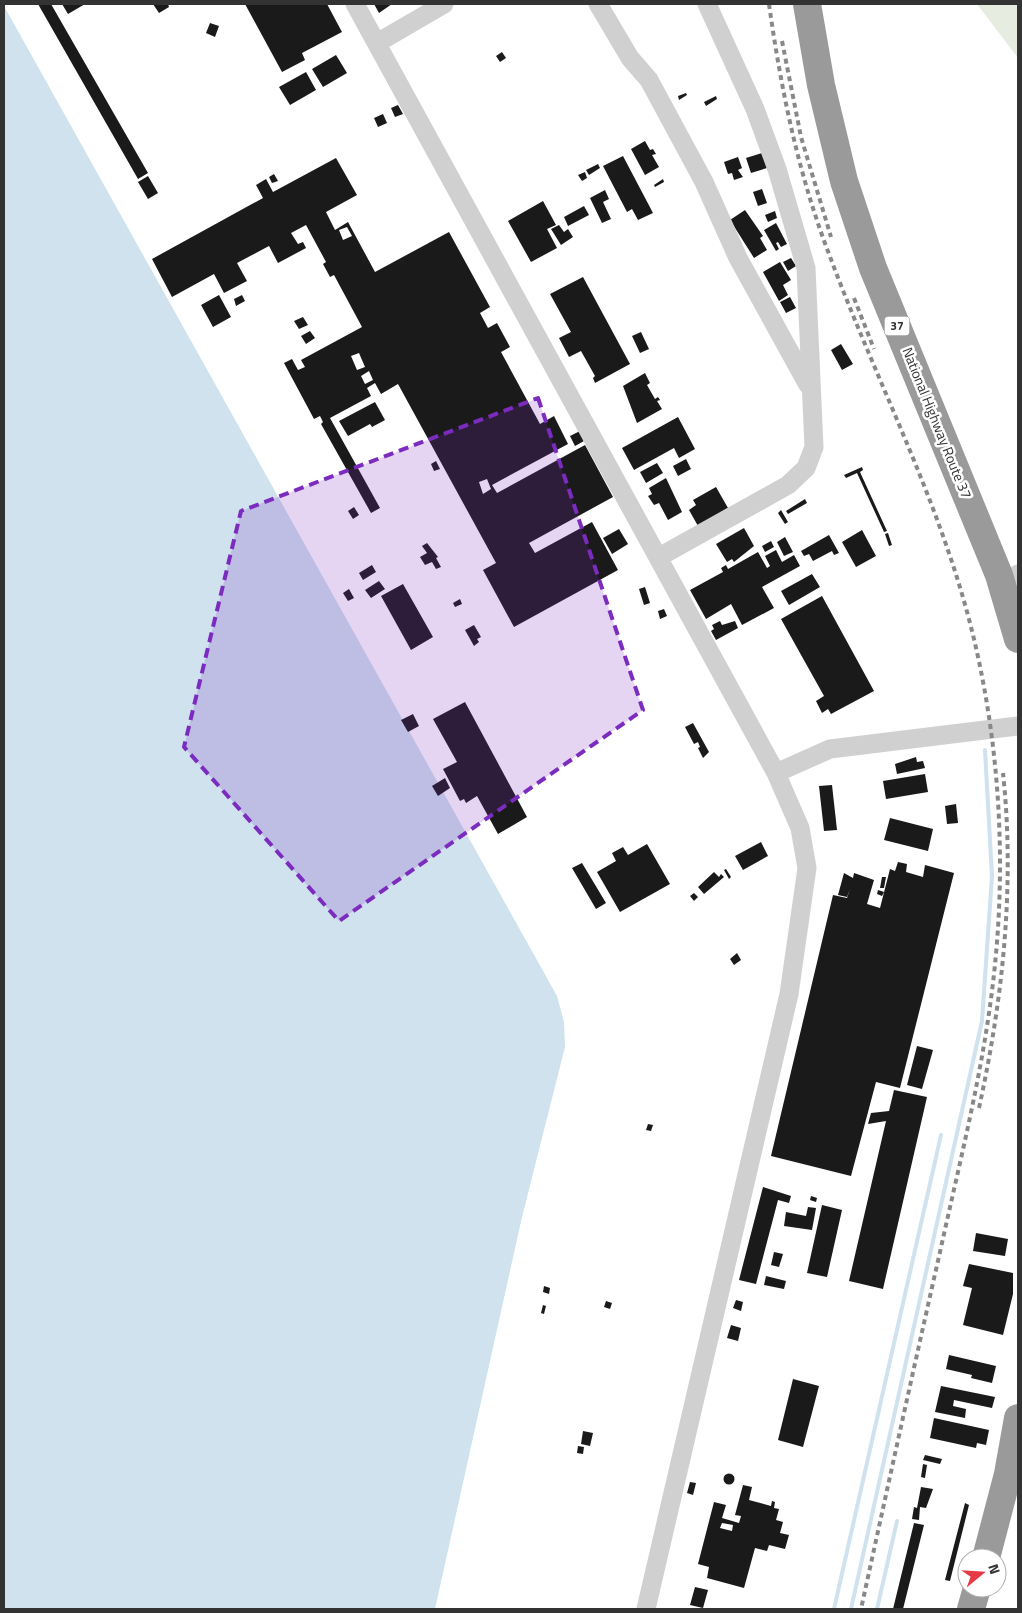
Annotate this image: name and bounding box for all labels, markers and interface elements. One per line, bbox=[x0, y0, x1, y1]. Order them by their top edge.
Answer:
road number: 37 bbox=[884, 316, 910, 336]
street label: National Highway Route 37 bbox=[898, 344, 977, 502]
north arrow bbox=[957, 1548, 1007, 1598]
text: N bbox=[983, 1561, 1006, 1577]

